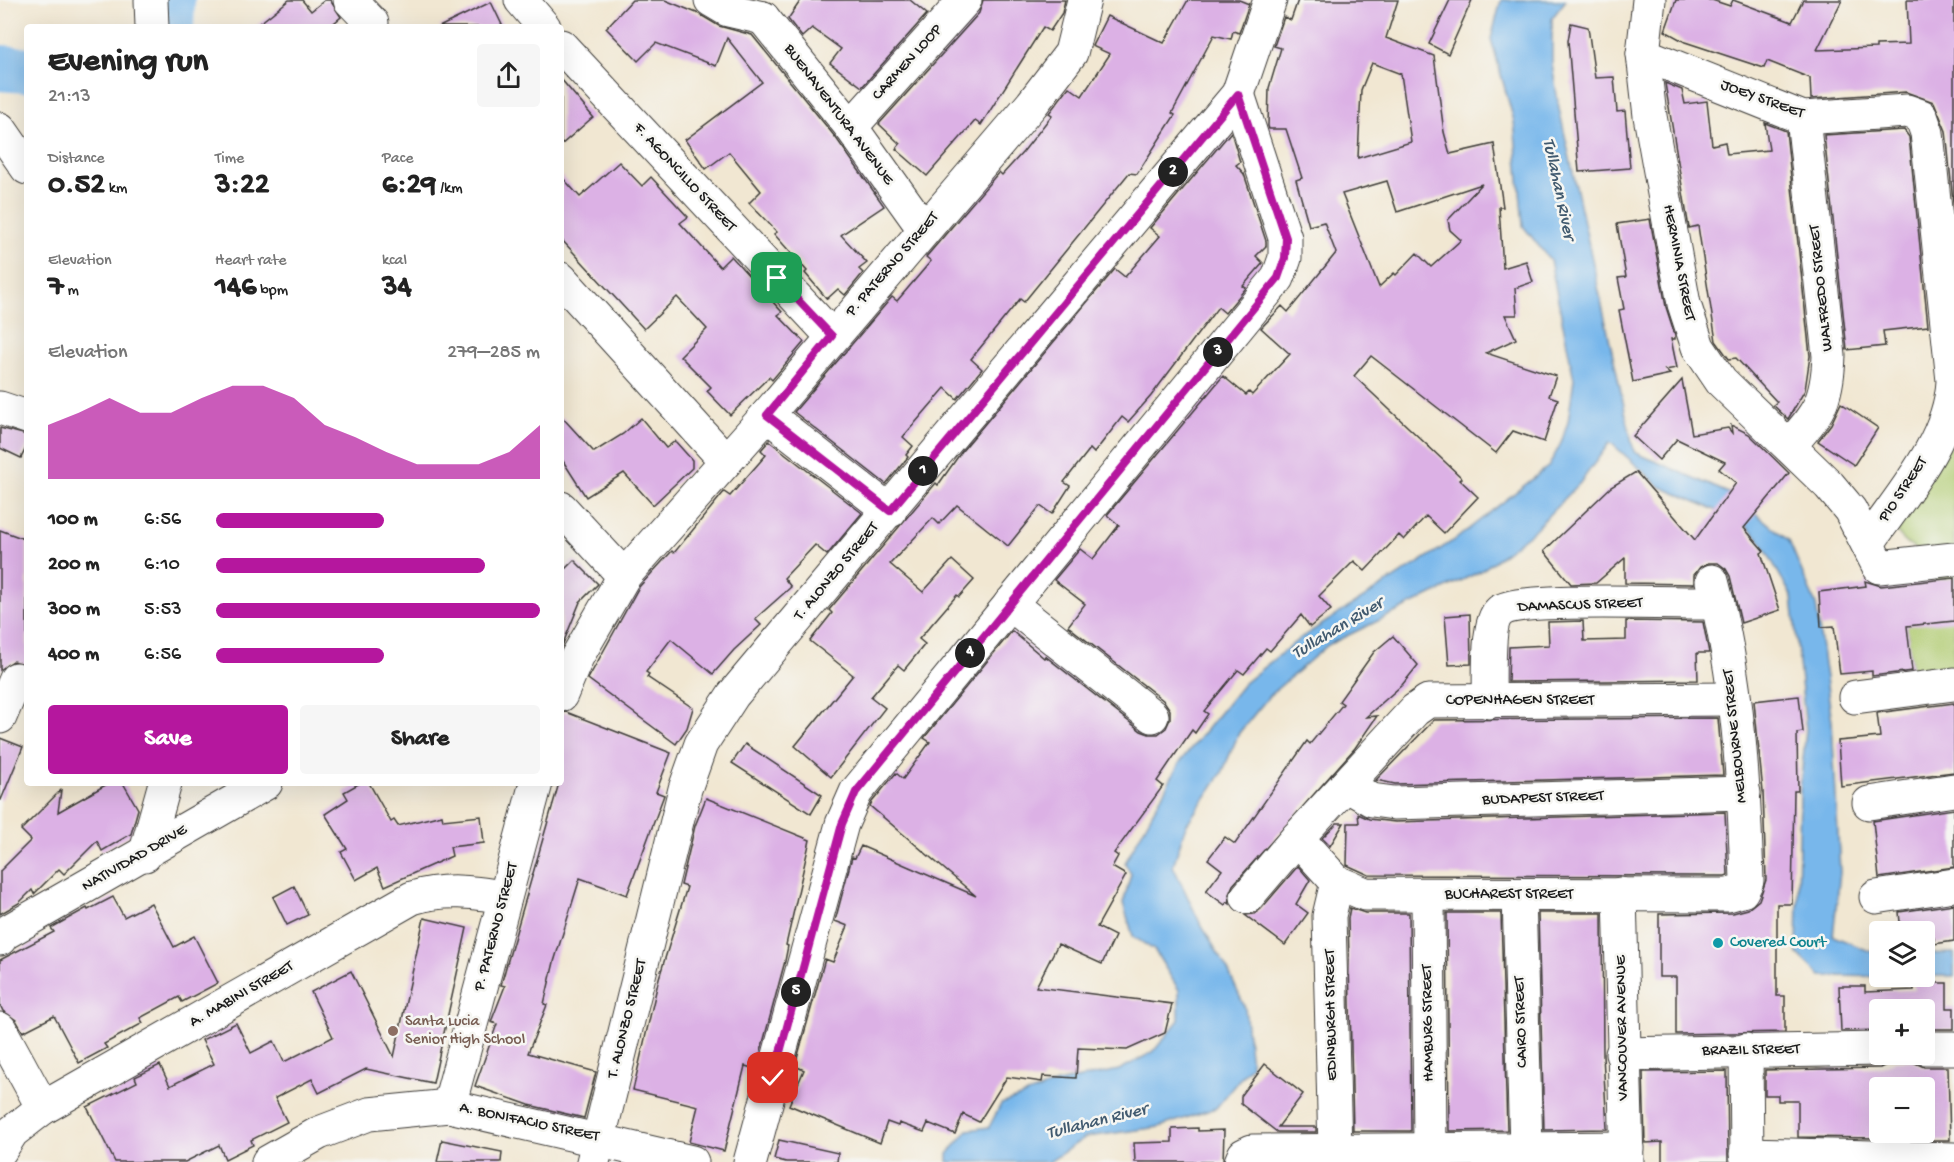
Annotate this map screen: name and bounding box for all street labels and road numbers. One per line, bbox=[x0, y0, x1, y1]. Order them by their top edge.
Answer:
street label: CARMEN LOOP bbox=[869, 21, 947, 105]
street label: BUENAVENTURA AVENUE bbox=[778, 40, 898, 190]
street label: JOEY STREET bbox=[1718, 76, 1807, 124]
street label: F. AGONCILLO STREET bbox=[628, 119, 740, 237]
street label: HERMINIA STREET bbox=[1657, 203, 1699, 324]
street label: P. PATERNO STREET bbox=[842, 208, 944, 322]
street label: WALFREDO STREET bbox=[1806, 223, 1838, 352]
street label: PIO STREET bbox=[1875, 453, 1933, 527]
street label: T. ALONZO STREET bbox=[790, 518, 884, 626]
street label: DAMASCUS STREET bbox=[1516, 594, 1644, 618]
street label: MELBOURNE STREET bbox=[1719, 667, 1752, 804]
street label: COPENHAGEN STREET bbox=[1446, 692, 1595, 711]
street label: BUDAPEST STREET bbox=[1481, 787, 1605, 811]
street label: NATIVIDAD DRIVE bbox=[79, 821, 192, 897]
street label: P. PATERNO STREET bbox=[470, 860, 524, 994]
street label: BUCHAREST STREET bbox=[1444, 886, 1574, 905]
street label: EDINBURGH STREET bbox=[1321, 948, 1343, 1081]
street label: VANCOUVER AVENUE bbox=[1612, 954, 1634, 1102]
street label: A. MABINI STREET bbox=[187, 957, 298, 1032]
street label: T. ALONZO STREET bbox=[604, 957, 652, 1082]
street label: HAMBURG STREET bbox=[1418, 963, 1440, 1082]
street label: CAIRO STREET bbox=[1511, 975, 1533, 1068]
street label: BRAZIL STREET bbox=[1701, 1041, 1801, 1061]
street label: A. BONIFACIO STREET bbox=[458, 1099, 601, 1147]

